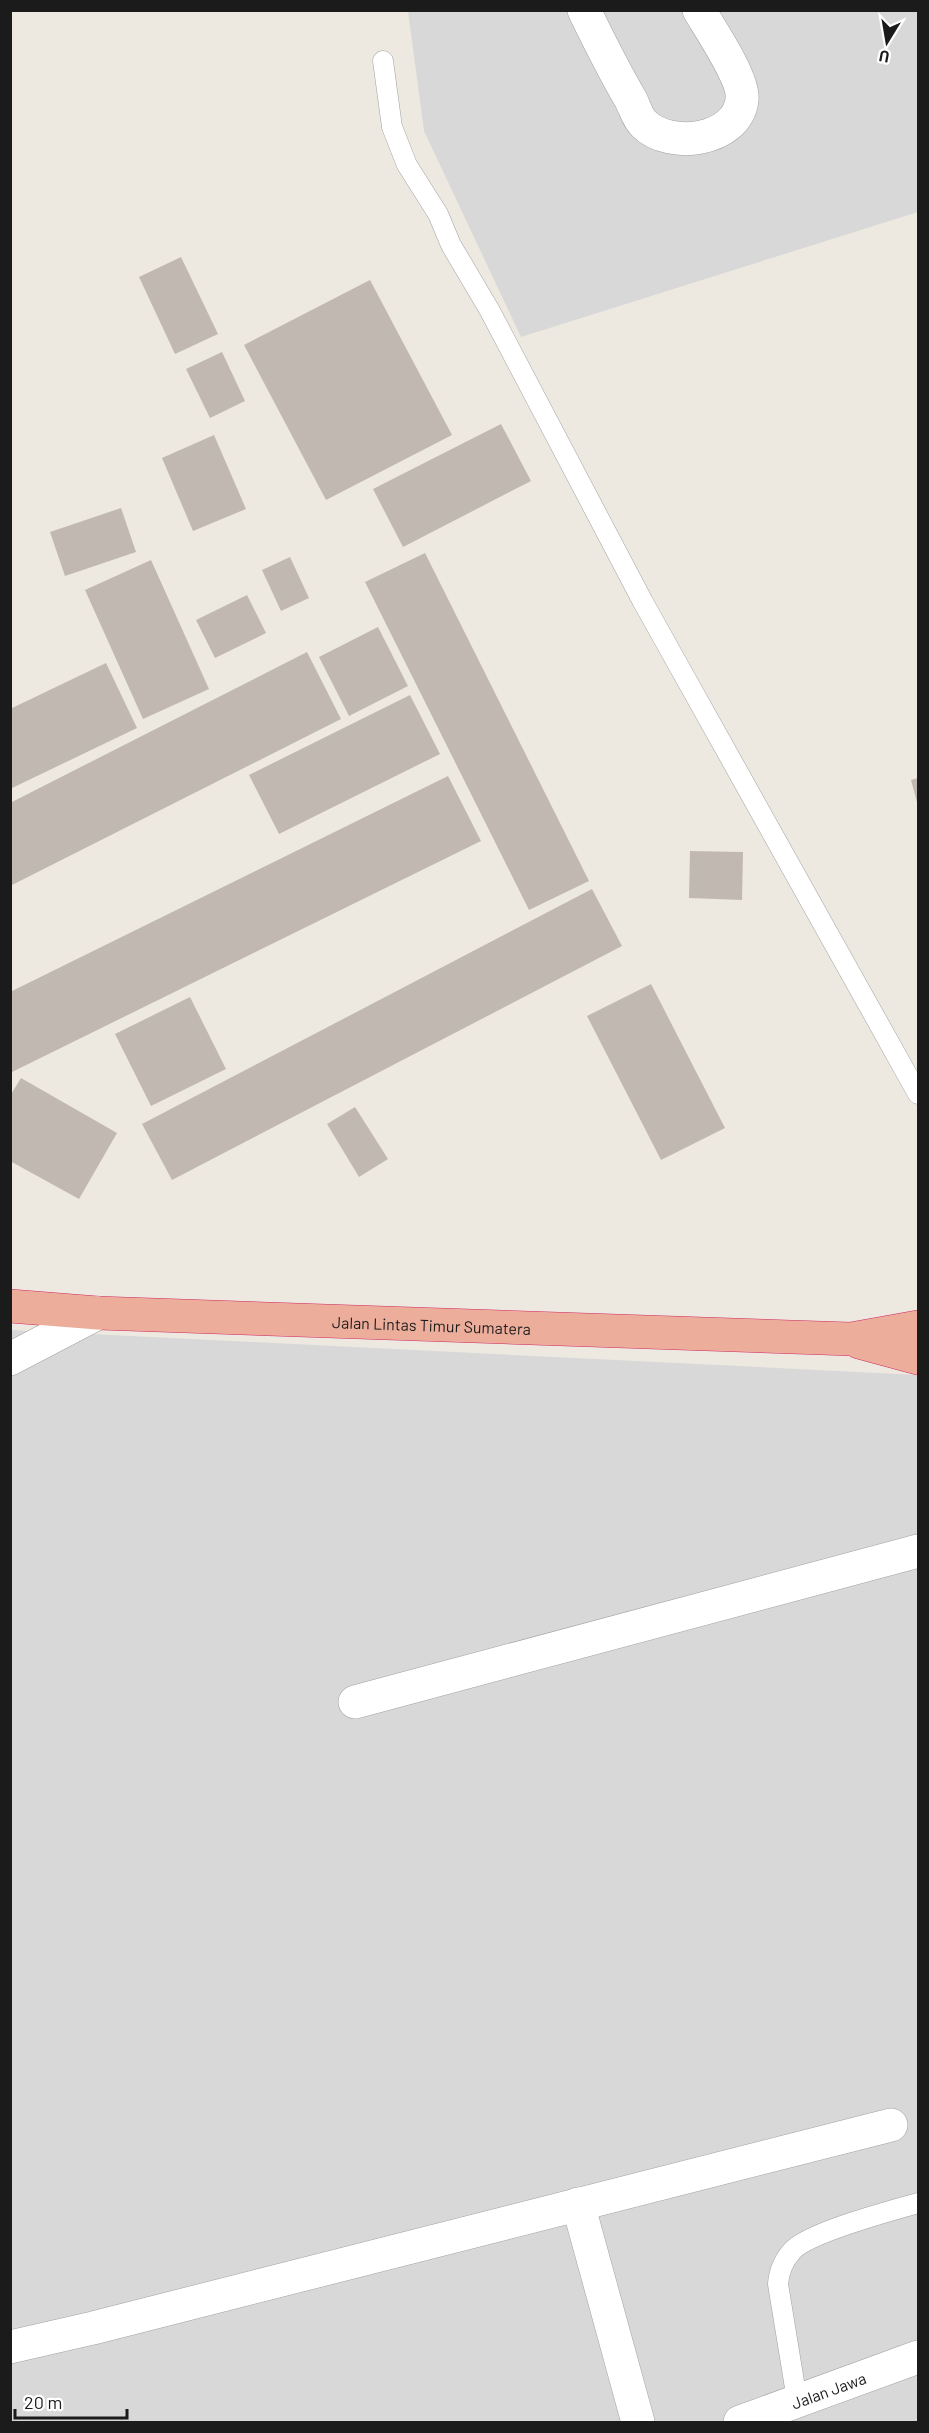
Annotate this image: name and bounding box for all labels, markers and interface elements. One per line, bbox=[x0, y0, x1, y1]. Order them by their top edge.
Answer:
north arrow bbox=[857, 12, 917, 72]
text: U bbox=[877, 47, 891, 68]
street label: Jalan Lintas Timur Sumatera bbox=[332, 1312, 531, 1337]
street label: Jalan Jawa bbox=[788, 2367, 868, 2412]
scale bar bbox=[15, 2382, 128, 2420]
text: 20 m bbox=[24, 2391, 62, 2413]

